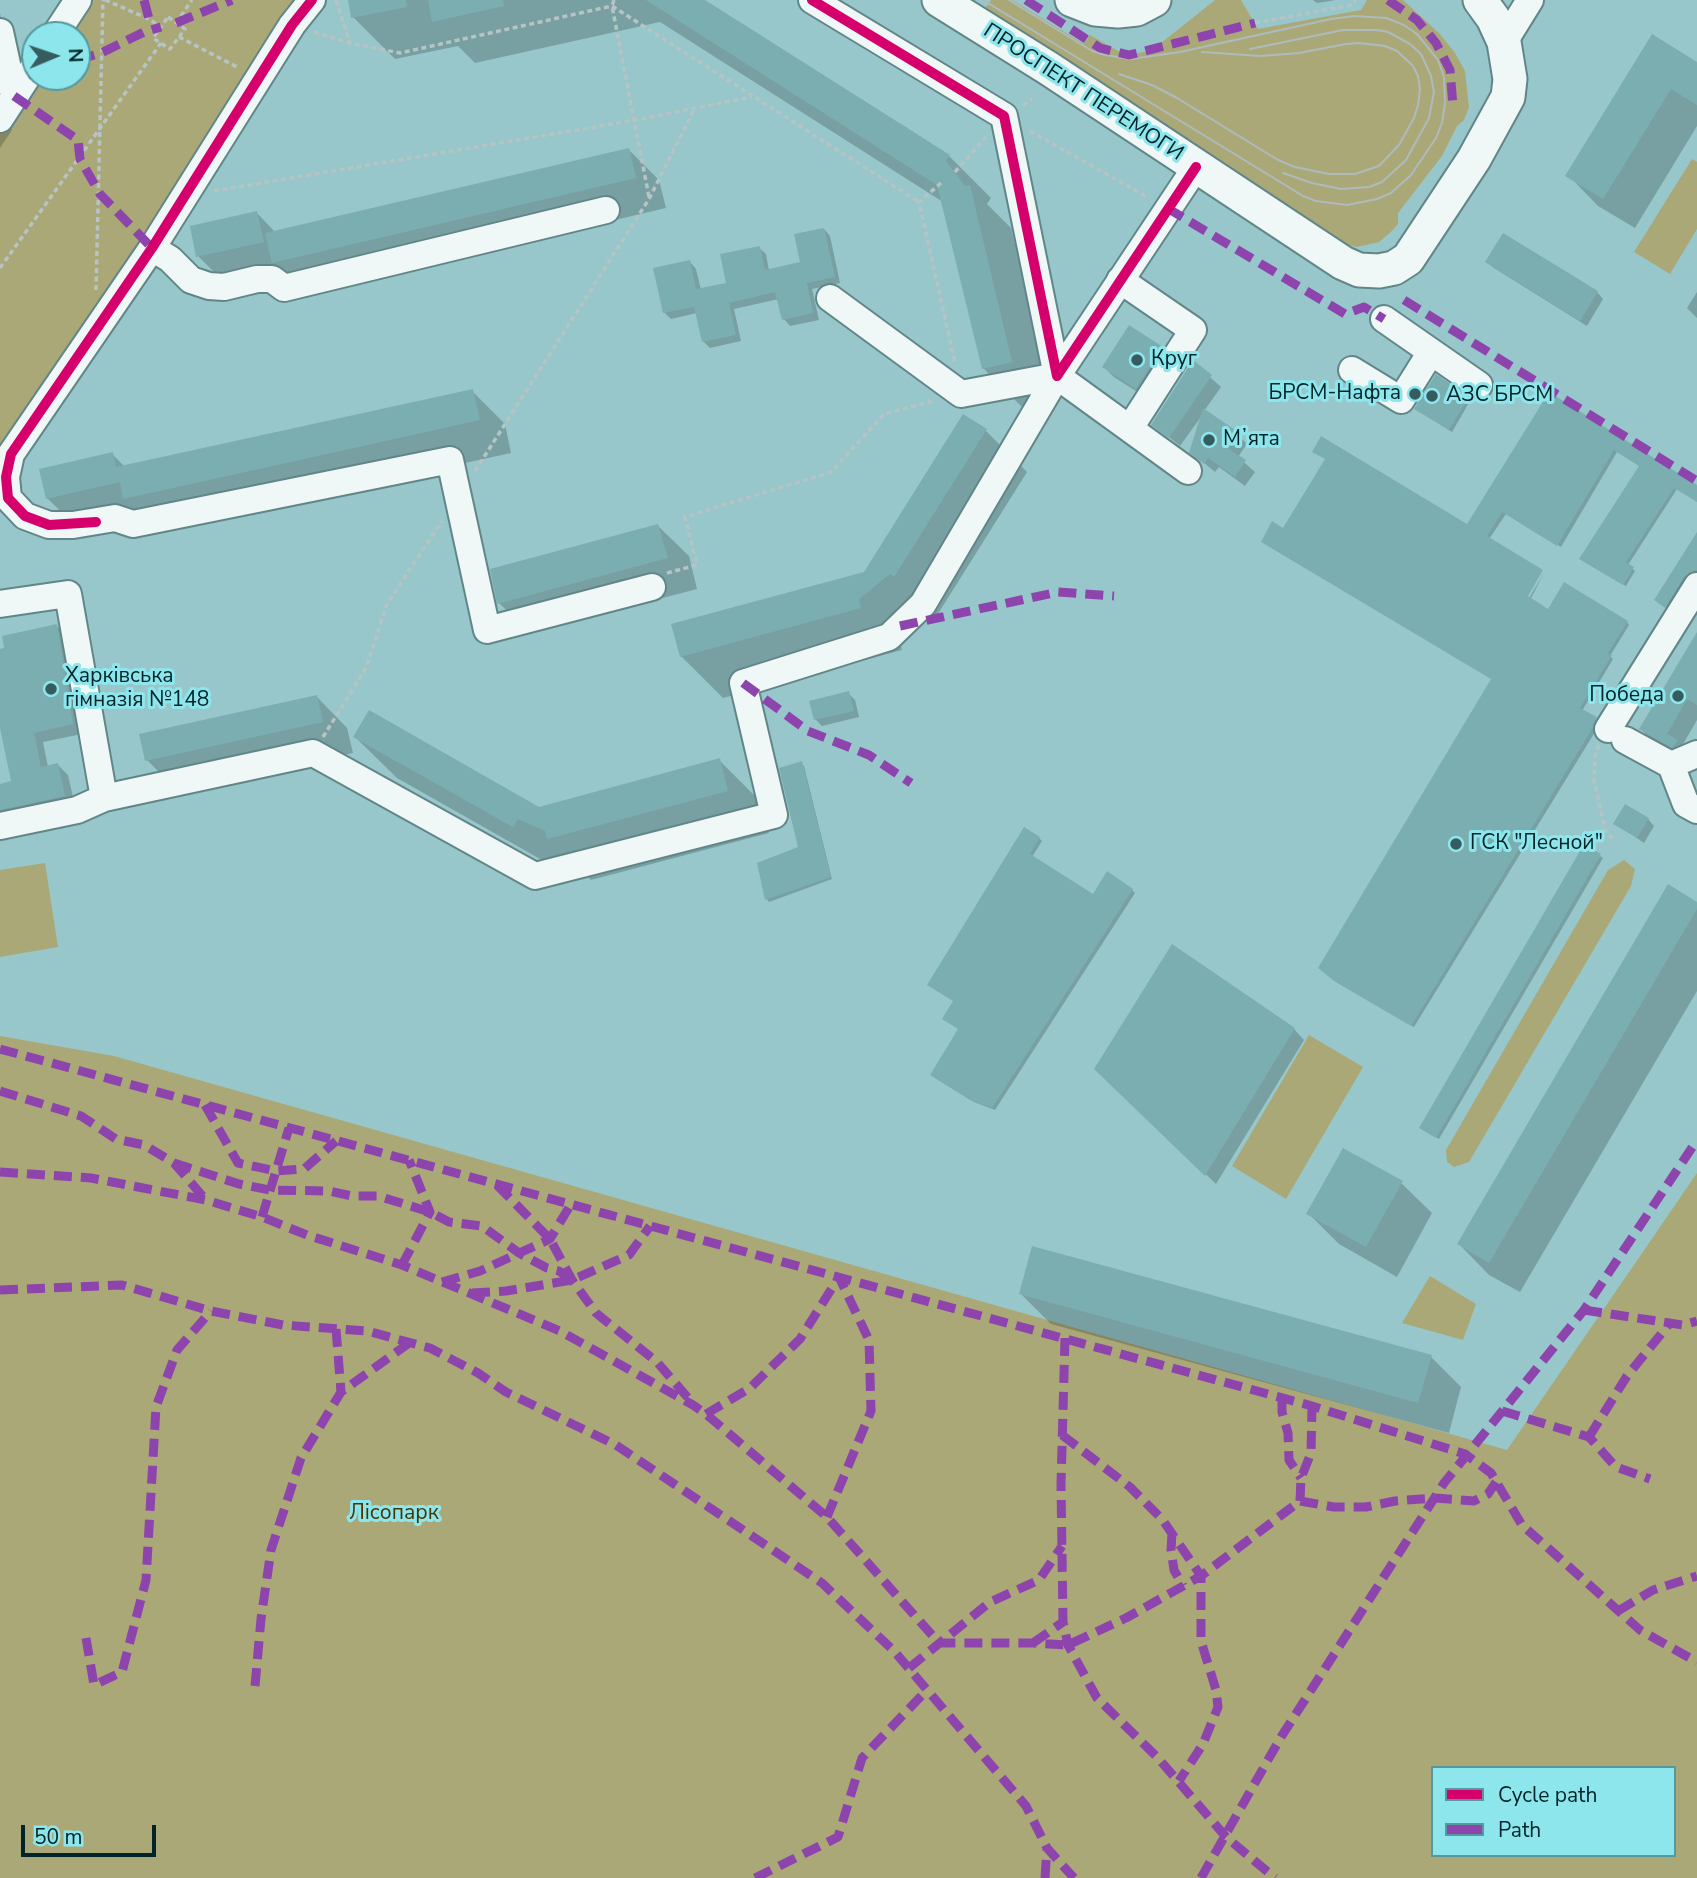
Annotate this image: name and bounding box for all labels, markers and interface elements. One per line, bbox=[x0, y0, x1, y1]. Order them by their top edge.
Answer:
street label: ПРОСПЕКТ ПЕРЕМОГИ bbox=[978, 19, 1188, 167]
north arrow bbox=[21, 21, 91, 91]
text: N bbox=[62, 48, 88, 63]
place label: Круг bbox=[1151, 347, 1197, 373]
marker: Круг bbox=[1129, 352, 1145, 368]
place label: БРСМ-Hафта bbox=[1268, 381, 1401, 407]
place label: АЗС БРСМ bbox=[1446, 383, 1553, 409]
marker: БРСМ-Hафта bbox=[1407, 386, 1423, 402]
marker: АЗС БРСМ bbox=[1424, 388, 1440, 404]
place label: Мʼята bbox=[1223, 427, 1280, 453]
marker: Мʼята bbox=[1201, 432, 1217, 448]
place label: Харківська гімназія №148 bbox=[65, 664, 209, 714]
marker: Харківська гімназія №148 bbox=[43, 681, 59, 697]
place label: Победа bbox=[1589, 683, 1664, 709]
marker: Победа bbox=[1670, 688, 1686, 704]
place label: ГСК "Лесной" bbox=[1470, 831, 1603, 857]
marker: ГСК "Лесной" bbox=[1448, 836, 1464, 852]
park label: Лісопарк bbox=[349, 1501, 439, 1527]
legend bbox=[1431, 1766, 1676, 1857]
text: Cycle path bbox=[1498, 1781, 1597, 1809]
scale bar bbox=[24, 1812, 159, 1856]
text: Path bbox=[1498, 1816, 1541, 1844]
text: 50 m bbox=[34, 1823, 83, 1851]

